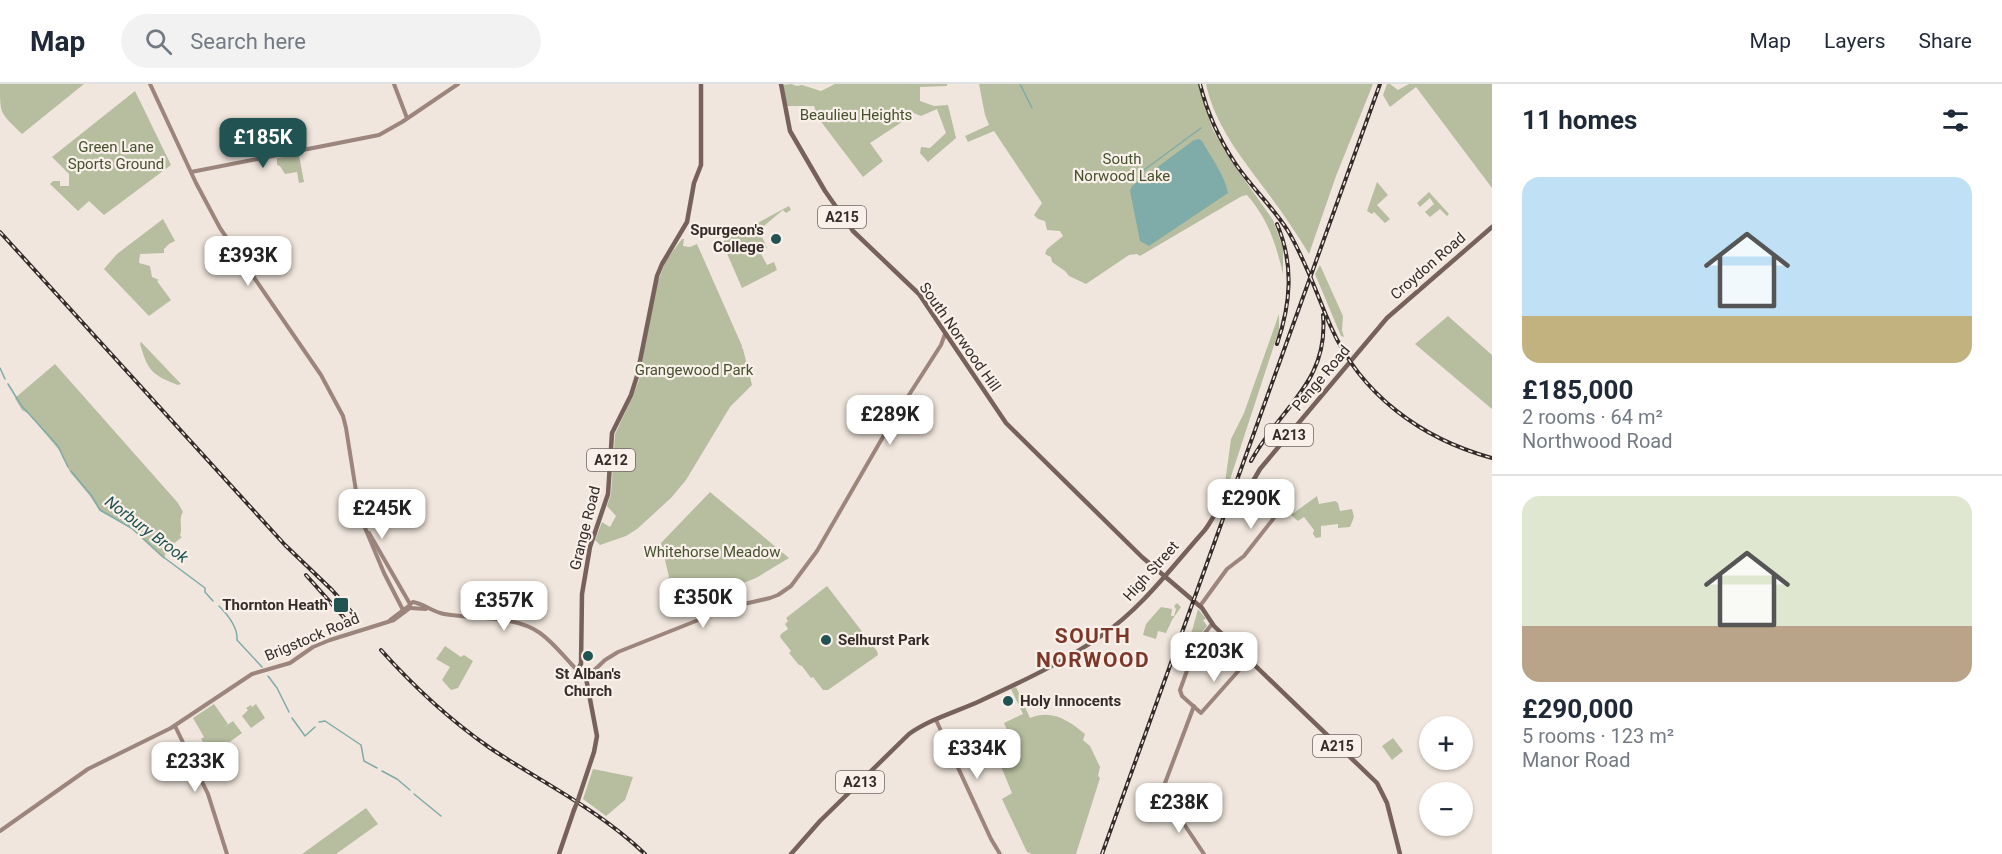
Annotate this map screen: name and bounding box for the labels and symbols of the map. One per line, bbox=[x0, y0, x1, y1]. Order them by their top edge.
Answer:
park label: Beaulieu Heights bbox=[800, 106, 912, 124]
pin: £185K bbox=[221, 118, 305, 169]
park label: Green Lane Sports Ground bbox=[68, 138, 164, 173]
park label: South Norwood Lake bbox=[1074, 150, 1170, 185]
road number: A215 bbox=[818, 206, 866, 228]
place label: Spurgeon's College bbox=[690, 221, 764, 256]
street label: Croydon Road bbox=[1387, 229, 1469, 303]
marker: Spurgeon's College bbox=[769, 232, 783, 246]
pin: £393K bbox=[206, 236, 290, 287]
street label: South Norwood Hill bbox=[916, 279, 1004, 395]
street label: Penge Road bbox=[1288, 342, 1354, 414]
park label: Grangewood Park bbox=[635, 361, 754, 379]
pin: £289K bbox=[848, 395, 932, 446]
road number: A213 bbox=[1265, 424, 1313, 446]
road number: A212 bbox=[587, 449, 635, 471]
pin: £290K bbox=[1209, 479, 1293, 530]
street label: Grange Road bbox=[566, 484, 604, 572]
pin: £245K bbox=[340, 489, 424, 540]
water label: Norbury Brook bbox=[101, 492, 193, 568]
street label: High Street bbox=[1119, 537, 1183, 605]
park label: Whitehorse Meadow bbox=[644, 543, 780, 561]
pin: £350K bbox=[661, 578, 745, 629]
pin: £357K bbox=[462, 581, 546, 632]
place label: Thornton Heath bbox=[222, 596, 328, 614]
marker: Thornton Heath bbox=[332, 596, 350, 614]
street label: Brigstock Road bbox=[262, 609, 362, 665]
district label: SOUTH NORWOOD bbox=[1036, 624, 1150, 672]
place label: Selhurst Park bbox=[838, 631, 930, 649]
pin: £203K bbox=[1172, 632, 1256, 683]
marker: Selhurst Park bbox=[819, 633, 833, 647]
marker: St Alban's Church bbox=[581, 649, 595, 663]
place label: St Alban's Church bbox=[555, 665, 621, 700]
place label: Holy Innocents bbox=[1020, 692, 1121, 710]
marker: Holy Innocents bbox=[1001, 694, 1015, 708]
pin: £334K bbox=[935, 729, 1019, 780]
road number: A215 bbox=[1313, 735, 1361, 757]
pin: £233K bbox=[153, 742, 237, 793]
road number: A213 bbox=[836, 771, 884, 793]
pin: £238K bbox=[1137, 783, 1221, 834]

